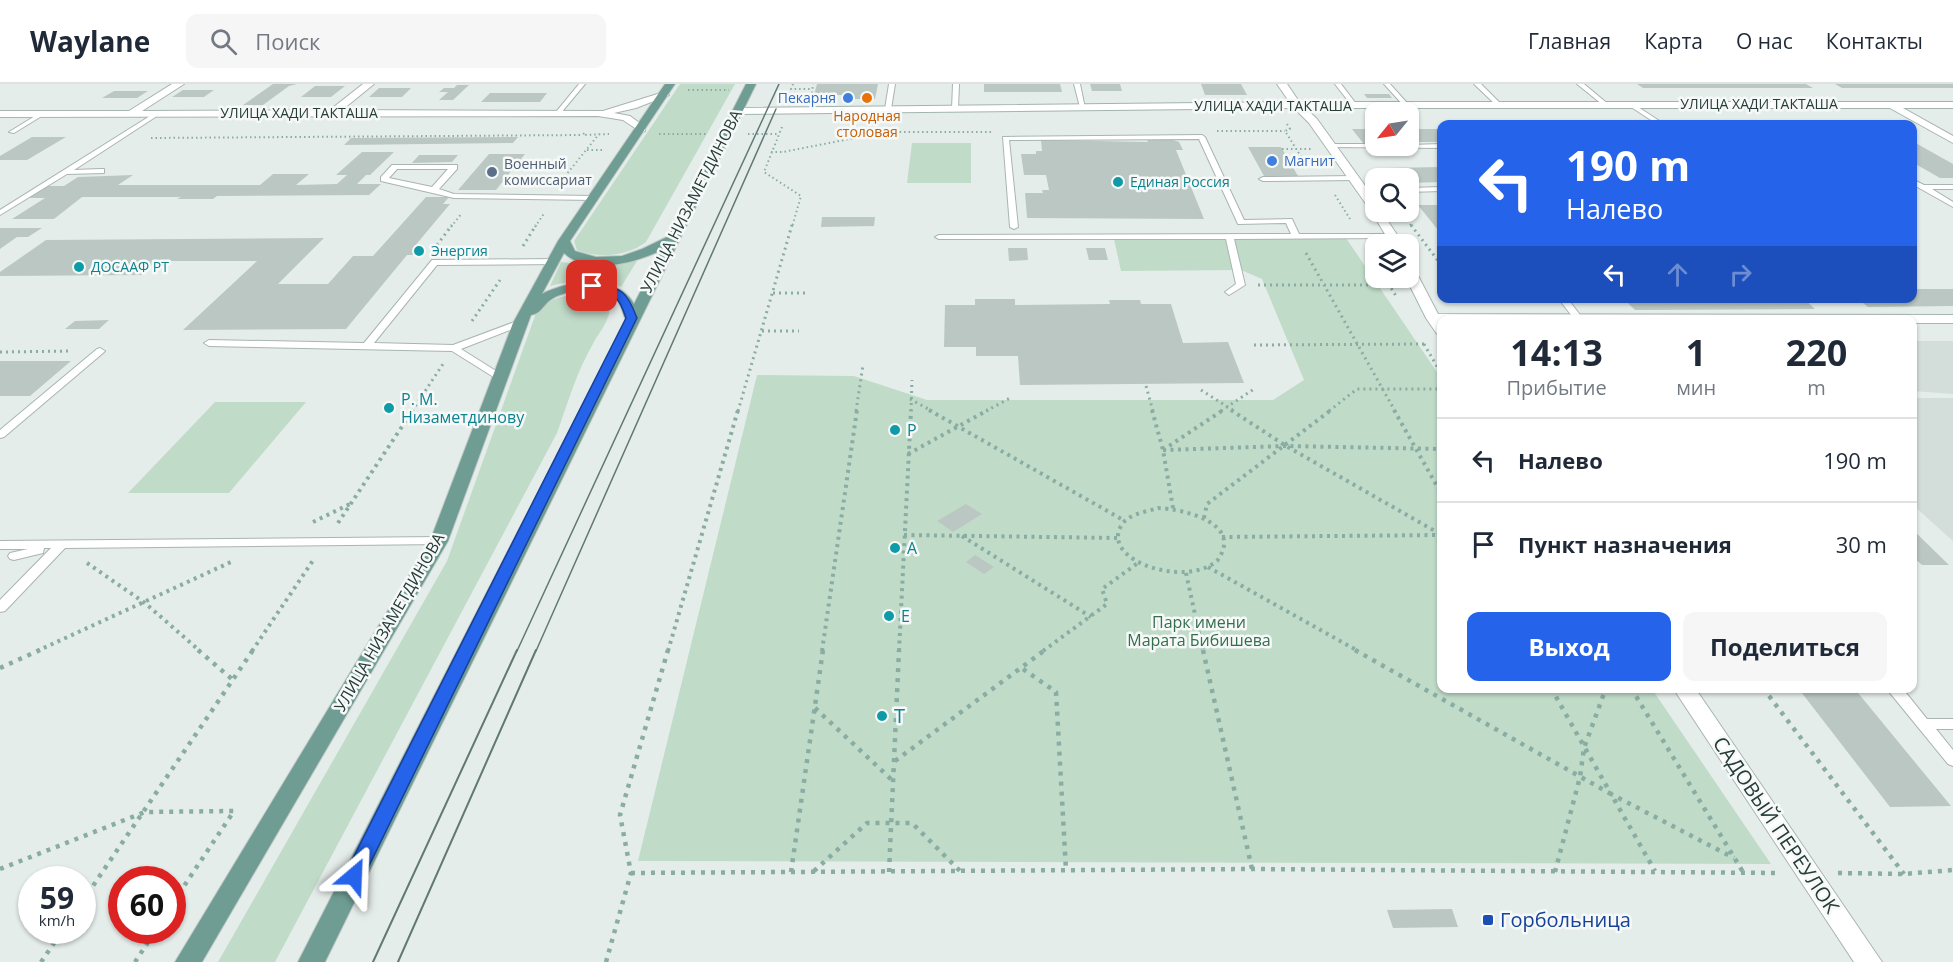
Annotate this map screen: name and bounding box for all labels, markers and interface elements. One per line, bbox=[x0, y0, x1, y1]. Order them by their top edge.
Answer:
search box bbox=[186, 14, 606, 68]
text: Waylane bbox=[30, 22, 150, 60]
icon: search bbox=[207, 25, 240, 58]
text: Поиск bbox=[255, 26, 320, 56]
text: Главная bbox=[1528, 27, 1611, 55]
text: Карта bbox=[1644, 27, 1703, 55]
text: О нас bbox=[1736, 27, 1793, 55]
text: Контакты bbox=[1826, 27, 1923, 55]
place label: Пекарня bbox=[778, 88, 836, 107]
marker: Пекарня bbox=[841, 91, 855, 105]
marker: Народная столовая bbox=[860, 91, 874, 105]
street label: УЛИЦА ХАДИ ТАКТАША bbox=[1680, 94, 1838, 113]
street label: УЛИЦА ХАДИ ТАКТАША bbox=[1194, 96, 1352, 115]
north arrow bbox=[1365, 102, 1419, 156]
map controls bbox=[1365, 102, 1419, 288]
street label: УЛИЦА ХАДИ ТАКТАША bbox=[220, 103, 378, 122]
street label: УЛИЦА НИЗАМЕТДИНОВА bbox=[635, 105, 747, 296]
place label: Народная столовая bbox=[833, 106, 901, 141]
text: 190 m bbox=[1566, 136, 1690, 193]
icon: left bbox=[1467, 144, 1545, 222]
place label: Магнит bbox=[1284, 151, 1335, 170]
place label: Военный комиссариат bbox=[504, 154, 592, 189]
marker: Магнит bbox=[1265, 154, 1279, 168]
marker: Военный комиссариат bbox=[485, 165, 499, 179]
button: search bbox=[1365, 168, 1419, 222]
place label: Единая Россия bbox=[1130, 172, 1230, 191]
marker: Единая Россия bbox=[1111, 175, 1125, 189]
text: Налево bbox=[1566, 190, 1663, 227]
button: layers bbox=[1365, 234, 1419, 288]
place label: Энергия bbox=[431, 241, 488, 260]
marker: Энергия bbox=[412, 244, 426, 258]
place label: ДОСААФ РТ bbox=[91, 257, 169, 276]
icon: left bbox=[1598, 258, 1631, 291]
icon: ahead bbox=[1661, 258, 1694, 291]
icon: right bbox=[1724, 258, 1757, 291]
marker: ДОСААФ РТ bbox=[72, 260, 86, 274]
pin bbox=[566, 260, 617, 311]
icon: arrive bbox=[575, 269, 608, 302]
text: 14:13 bbox=[1510, 328, 1603, 377]
text: 1 bbox=[1686, 328, 1706, 377]
text: 220 bbox=[1786, 328, 1847, 377]
text: Прибытие bbox=[1507, 374, 1607, 401]
text: мин bbox=[1676, 374, 1716, 401]
text: m bbox=[1807, 374, 1826, 401]
place label: Р. М. Низаметдинову bbox=[401, 388, 525, 428]
marker: Р. М. Низаметдинову bbox=[382, 401, 396, 415]
place label: Р bbox=[907, 419, 917, 441]
marker: Р bbox=[888, 423, 902, 437]
icon: left bbox=[1467, 444, 1500, 477]
text: Налево bbox=[1518, 445, 1603, 475]
text: 190 m bbox=[1823, 445, 1887, 475]
street label: УЛИЦА НИЗАМЕТДИНОВА bbox=[329, 528, 450, 715]
icon: arrive bbox=[1467, 528, 1500, 561]
text: Пункт назначения bbox=[1518, 529, 1732, 559]
text: 30 m bbox=[1836, 529, 1887, 559]
place label: А bbox=[907, 537, 918, 559]
marker: А bbox=[888, 541, 902, 555]
place label: Е bbox=[901, 605, 910, 627]
marker: Е bbox=[882, 609, 896, 623]
park label: Парк имени Марата Бибишева bbox=[1127, 611, 1271, 651]
button: Выход bbox=[1467, 612, 1671, 681]
button: Поделиться bbox=[1683, 612, 1887, 681]
place label: Т bbox=[894, 702, 905, 729]
marker: Т bbox=[875, 709, 889, 723]
street label: САДОВЫЙ ПЕРЕУЛОК bbox=[1707, 731, 1846, 919]
position arrow bbox=[322, 844, 386, 908]
speed limit sign: 60 bbox=[108, 866, 186, 944]
text: 59 bbox=[40, 877, 74, 918]
place label: Горбольница bbox=[1500, 906, 1631, 933]
text: km/h bbox=[39, 910, 75, 930]
marker: Горбольница bbox=[1481, 913, 1495, 927]

